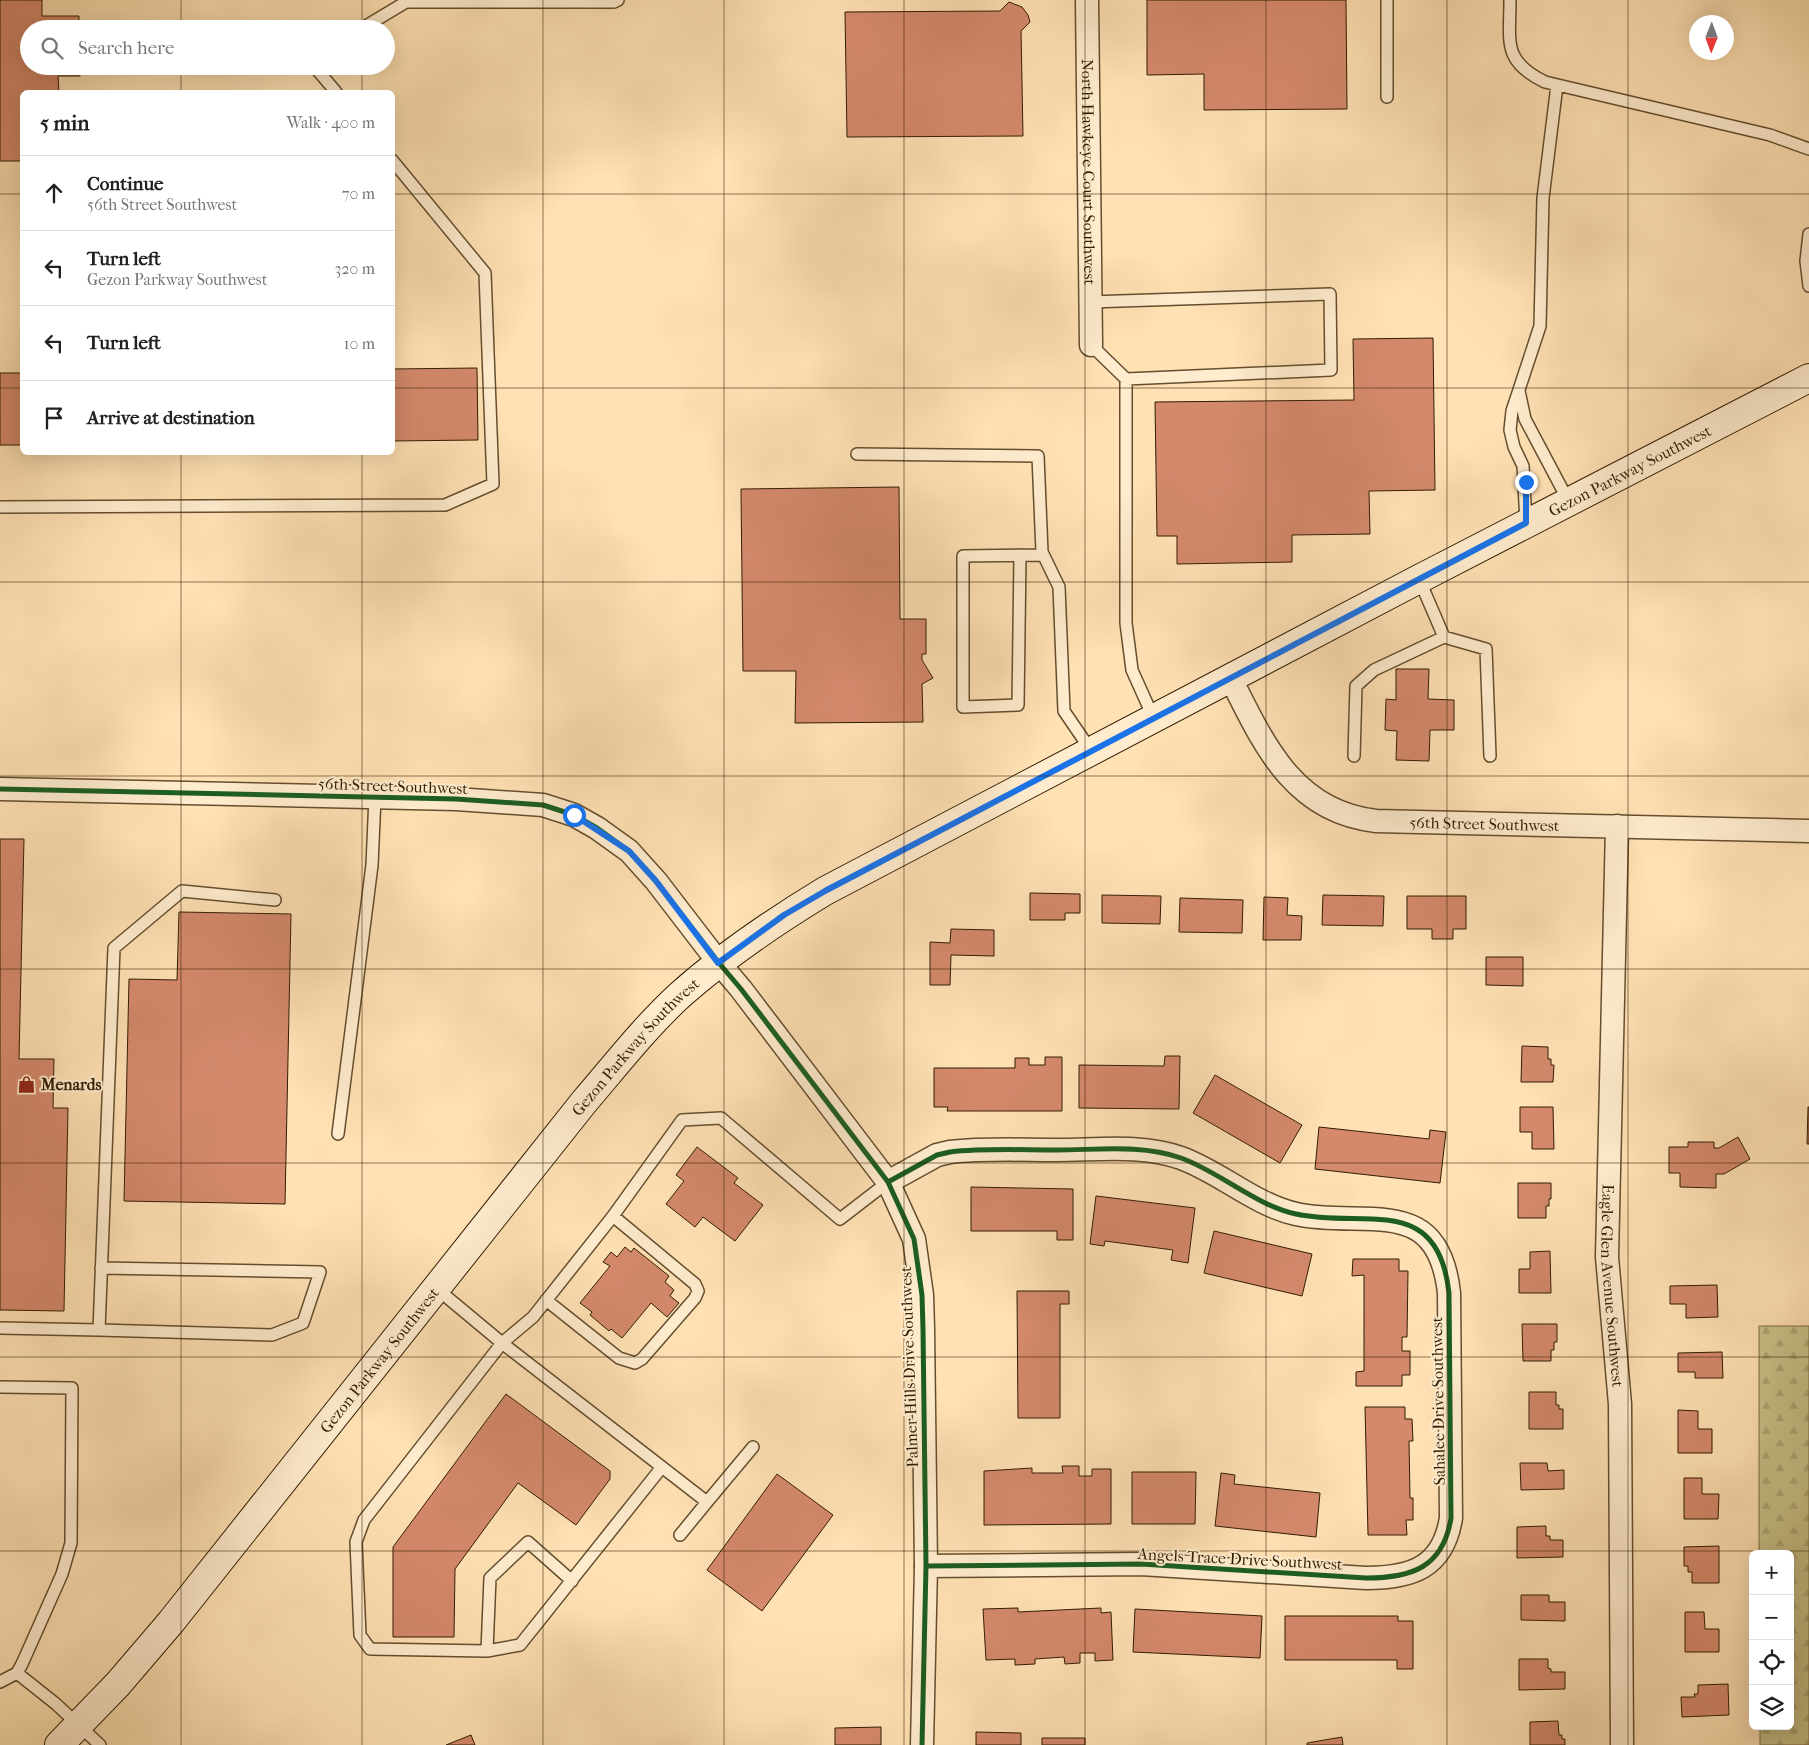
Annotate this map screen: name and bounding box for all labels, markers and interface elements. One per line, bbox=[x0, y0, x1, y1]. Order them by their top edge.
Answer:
north arrow bbox=[1689, 15, 1734, 60]
search box bbox=[20, 20, 395, 75]
icon: search bbox=[38, 34, 66, 62]
text: Search here bbox=[78, 37, 174, 59]
street label: North Hawkeye Court Southwest bbox=[1078, 59, 1100, 285]
text: 5 min bbox=[40, 111, 89, 135]
text: Walk · 400 m bbox=[286, 113, 375, 132]
text: Continue bbox=[87, 173, 163, 195]
icon: ahead bbox=[40, 179, 68, 207]
text: 70 m bbox=[342, 184, 375, 203]
text: 56th Street Southwest bbox=[87, 195, 237, 214]
text: Turn left bbox=[87, 248, 161, 270]
icon: left bbox=[40, 254, 68, 282]
text: 320 m bbox=[335, 259, 375, 278]
text: Gezon Parkway Southwest bbox=[87, 270, 267, 289]
icon: left bbox=[40, 329, 68, 357]
text: Turn left bbox=[87, 332, 161, 354]
text: 10 m bbox=[344, 334, 375, 353]
icon: arrive bbox=[40, 404, 68, 432]
text: Arrive at destination bbox=[87, 407, 255, 429]
street label: Gezon Parkway Southwest bbox=[1545, 420, 1715, 520]
route end bbox=[1515, 471, 1538, 494]
street label: 56th Street Southwest bbox=[318, 774, 469, 798]
route start bbox=[563, 804, 586, 827]
street label: 56th Street Southwest bbox=[1409, 812, 1560, 835]
street label: Gezon Parkway Southwest bbox=[567, 973, 703, 1119]
shop icon: Menards bbox=[17, 1074, 37, 1094]
place label: Menards bbox=[40, 1075, 101, 1094]
street label: Eagle Glen Avenue Southwest bbox=[1597, 1184, 1628, 1388]
street label: Palmer Hills Drive Southwest bbox=[896, 1266, 922, 1468]
street label: Gezon Parkway Southwest bbox=[316, 1283, 443, 1437]
street label: Sahalee Drive Southwest bbox=[1427, 1316, 1449, 1486]
street label: Angels Trace Drive Southwest bbox=[1136, 1544, 1343, 1574]
map controls bbox=[1749, 1550, 1794, 1730]
button: + bbox=[1749, 1550, 1794, 1595]
button: − bbox=[1749, 1595, 1794, 1640]
button: locate bbox=[1749, 1640, 1794, 1685]
button: layers bbox=[1749, 1685, 1794, 1730]

